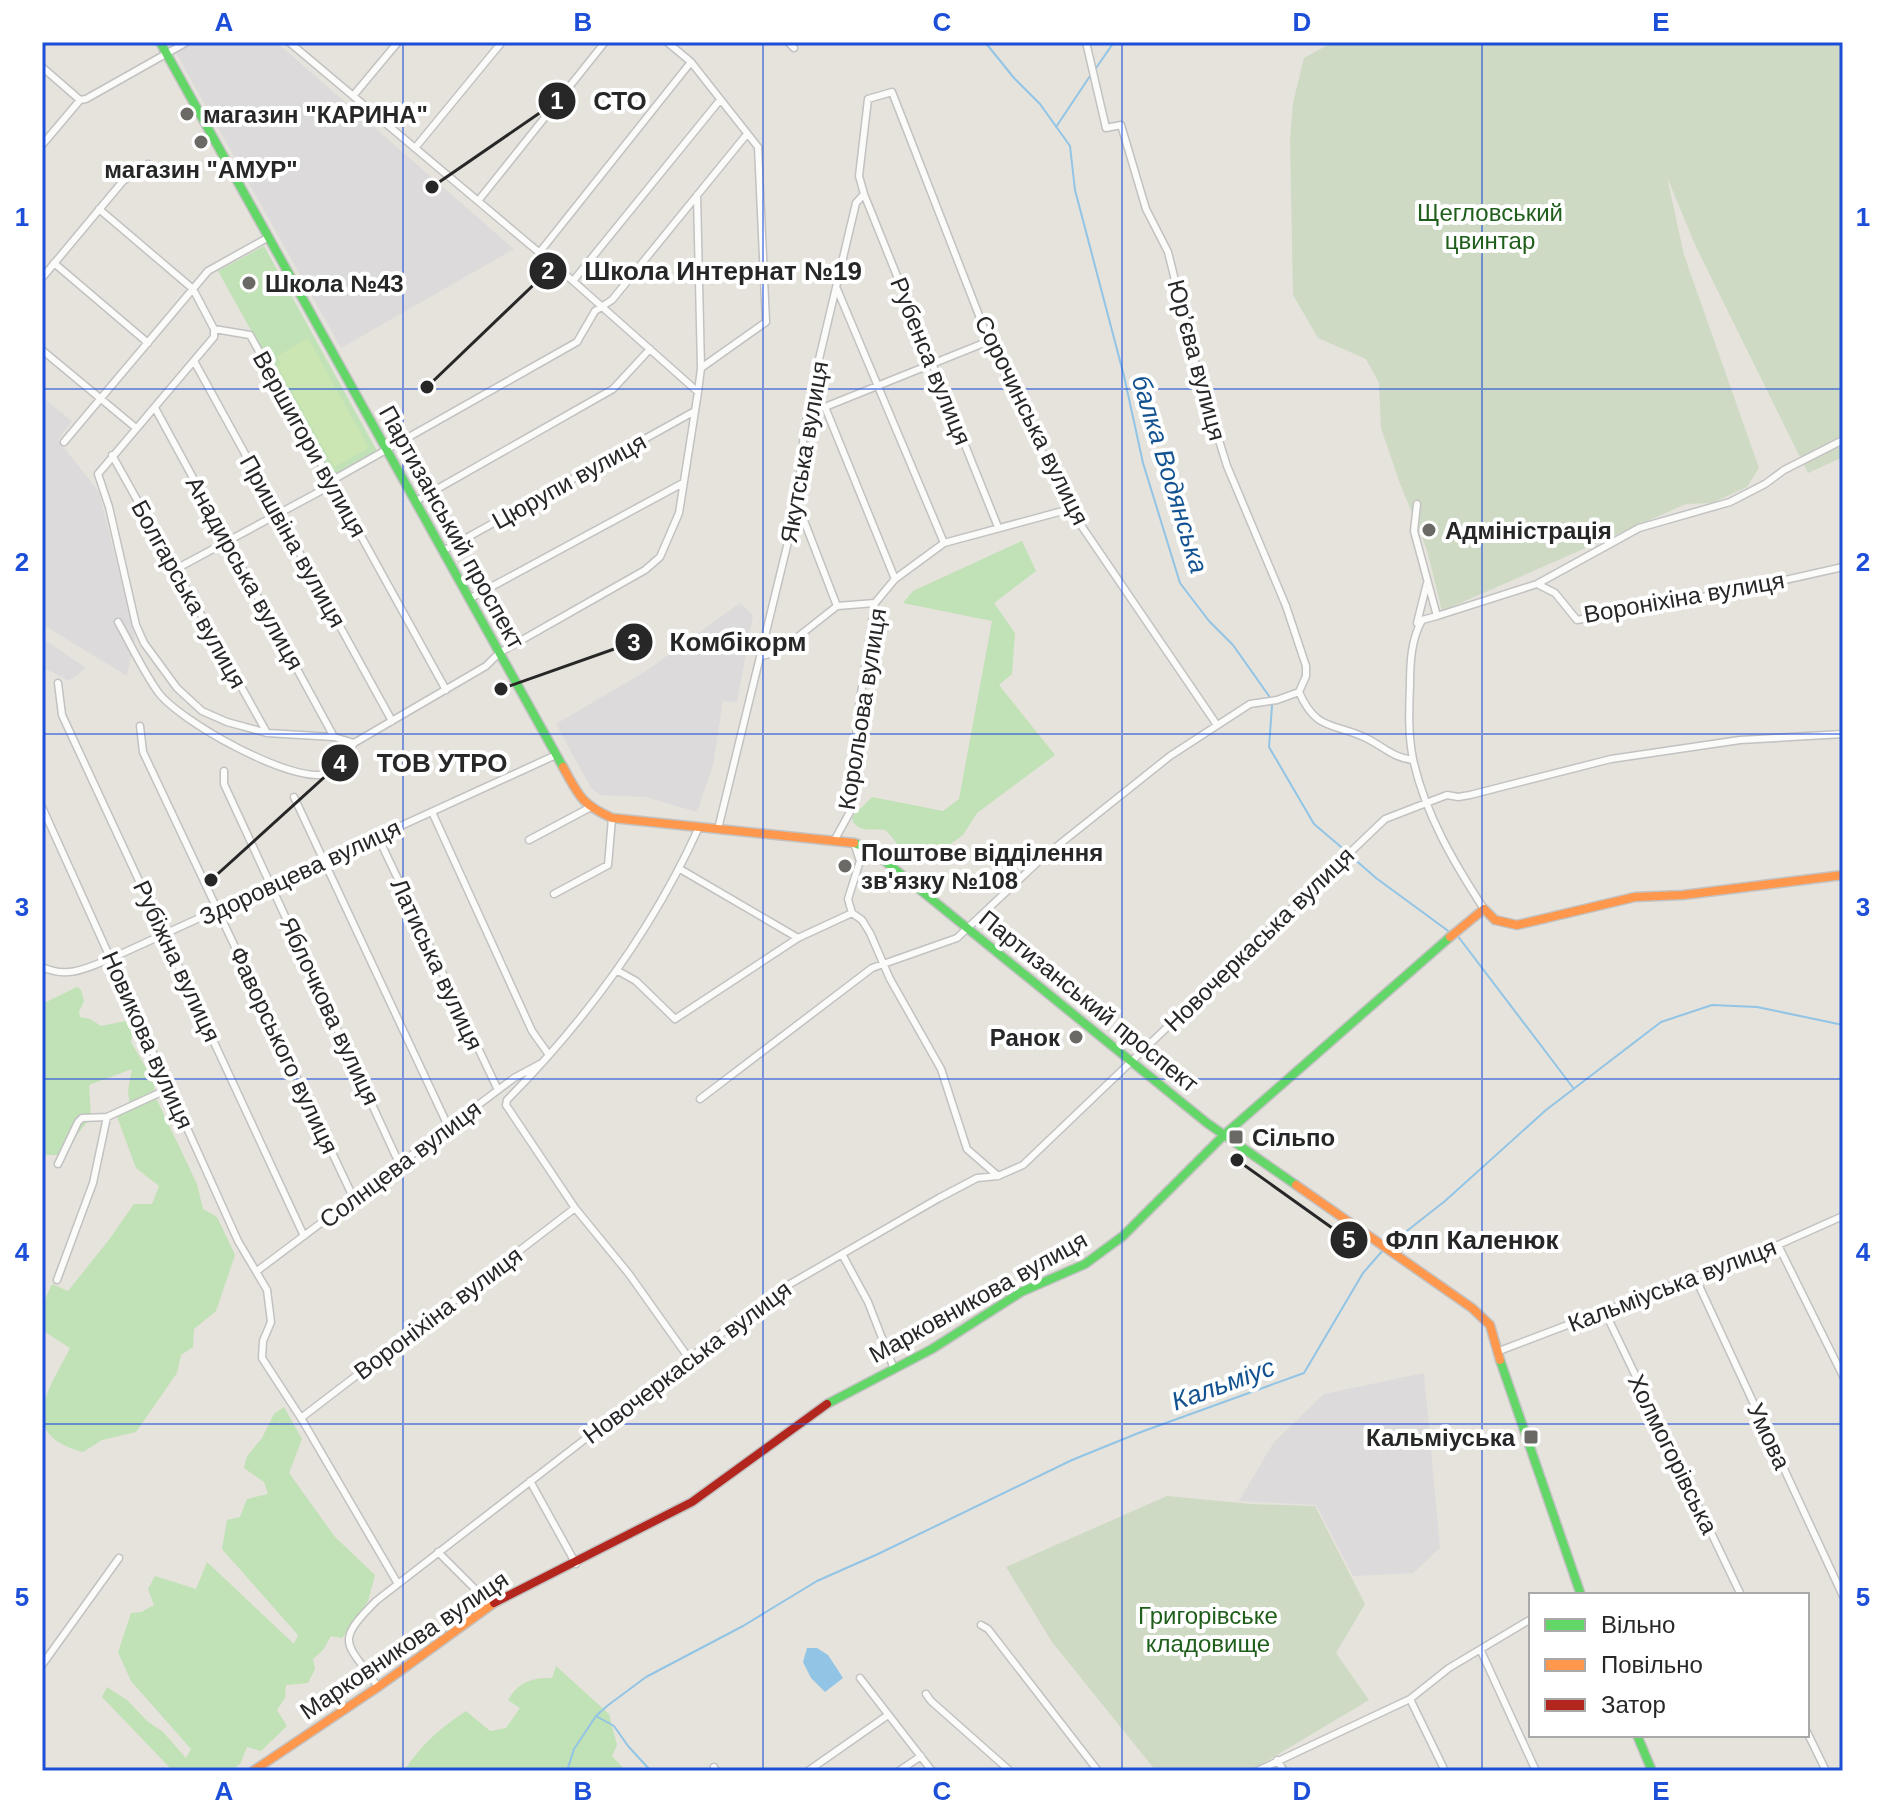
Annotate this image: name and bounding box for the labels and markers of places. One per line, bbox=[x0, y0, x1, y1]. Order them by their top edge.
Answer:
callout: СТО bbox=[537, 76, 663, 126]
place label: магазин "КАРИНА" bbox=[203, 101, 428, 128]
marker: магазин "КАРИНА" bbox=[178, 105, 196, 123]
marker: магазин "АМУР" bbox=[192, 133, 210, 151]
place label: магазин "АМУР" bbox=[104, 156, 298, 183]
callout: Школа Интернат №19 bbox=[528, 246, 878, 296]
place label: Школа №43 bbox=[265, 270, 404, 297]
marker: Школа №43 bbox=[240, 274, 258, 292]
place label: Адміністрація bbox=[1445, 517, 1612, 544]
marker: Адміністрація bbox=[1420, 521, 1438, 539]
callout: Комбікорм bbox=[614, 617, 823, 667]
callout: ТОВ УТРО bbox=[320, 738, 523, 788]
place label: Поштове відділення зв'язку №108 bbox=[861, 839, 1103, 894]
marker: Поштове відділення зв'язку №108 bbox=[836, 857, 854, 875]
place label: Ранок bbox=[990, 1024, 1061, 1051]
marker: Ранок bbox=[1067, 1028, 1085, 1046]
place label: Сільпо bbox=[1252, 1124, 1335, 1151]
marker: Сільпо bbox=[1227, 1128, 1245, 1146]
callout: Флп Каленюк bbox=[1329, 1215, 1574, 1265]
place label: Кальміуська bbox=[1366, 1424, 1516, 1451]
marker: Кальміуська bbox=[1522, 1428, 1540, 1446]

